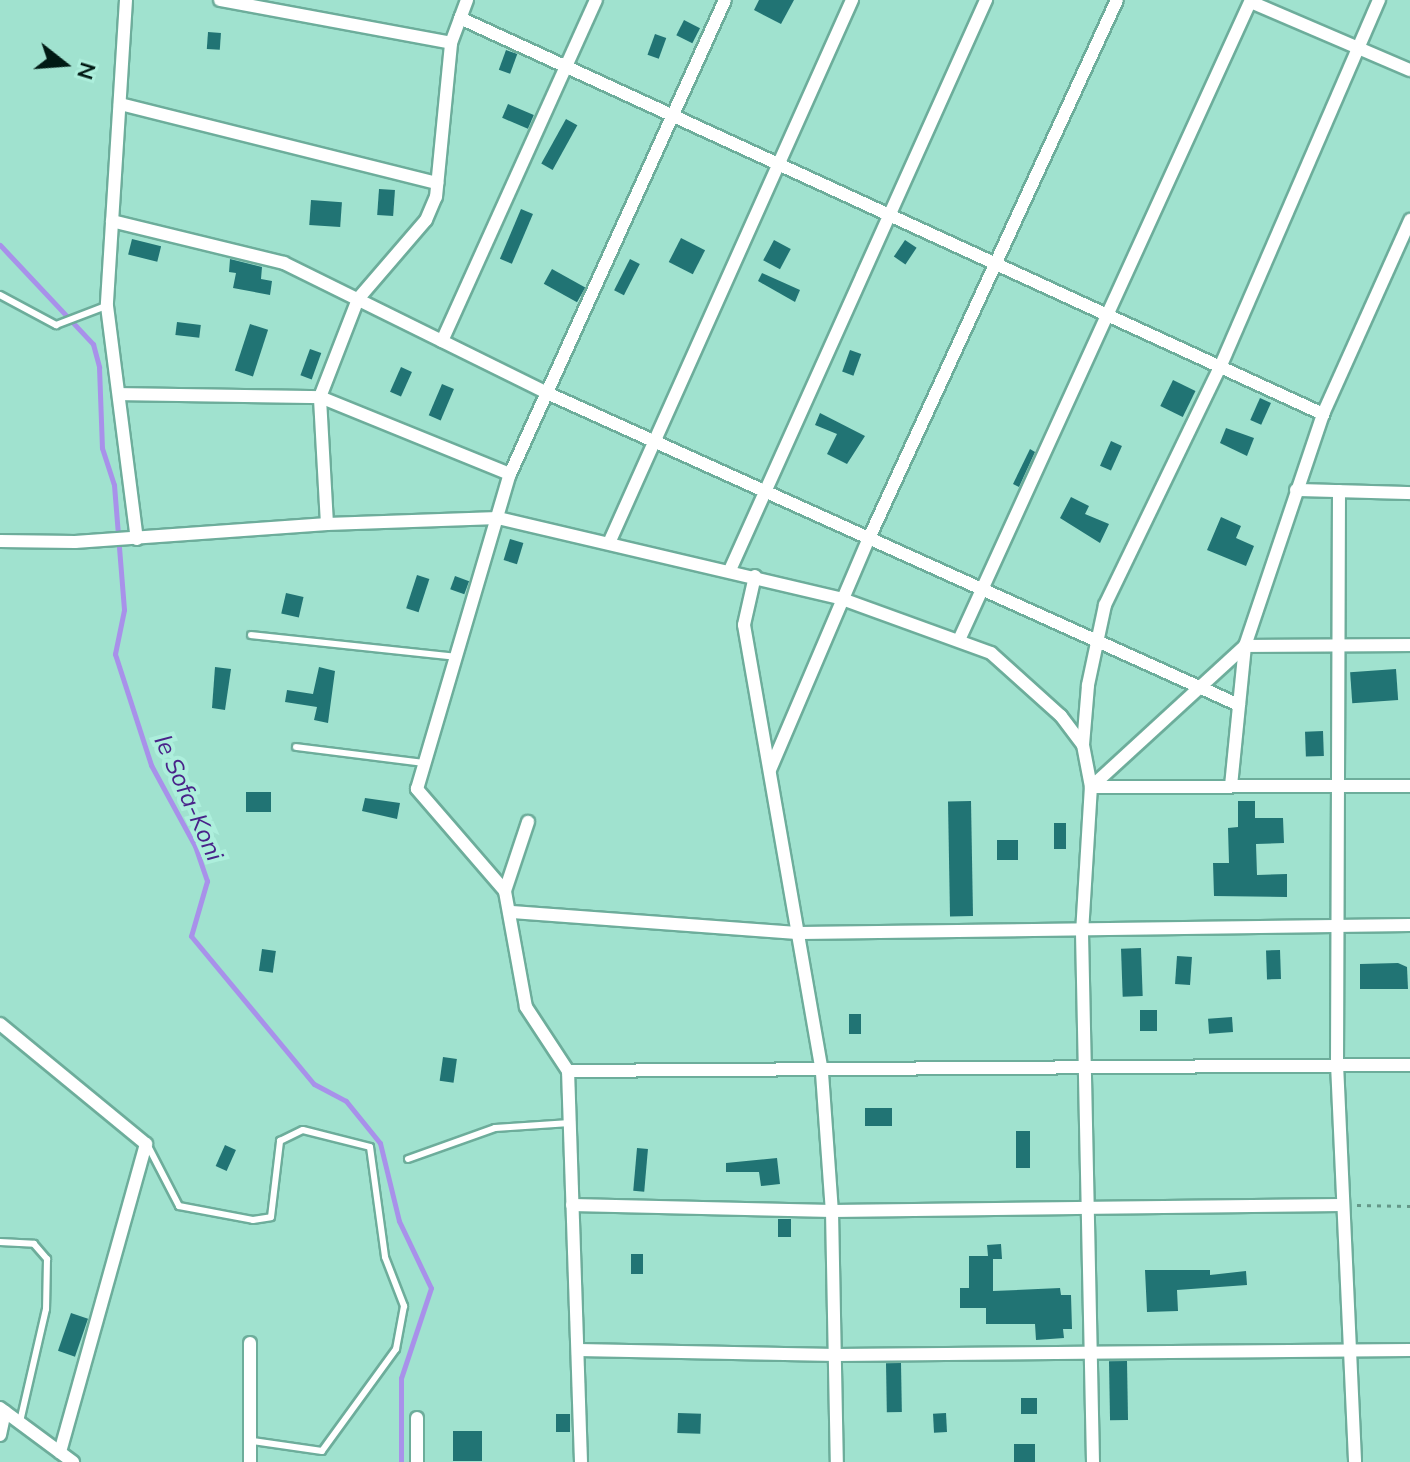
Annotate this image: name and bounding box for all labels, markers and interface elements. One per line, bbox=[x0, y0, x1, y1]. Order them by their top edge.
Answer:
north arrow bbox=[24, 24, 104, 104]
text: N bbox=[71, 59, 103, 83]
water label: le Sofa-Koni bbox=[148, 731, 230, 865]

